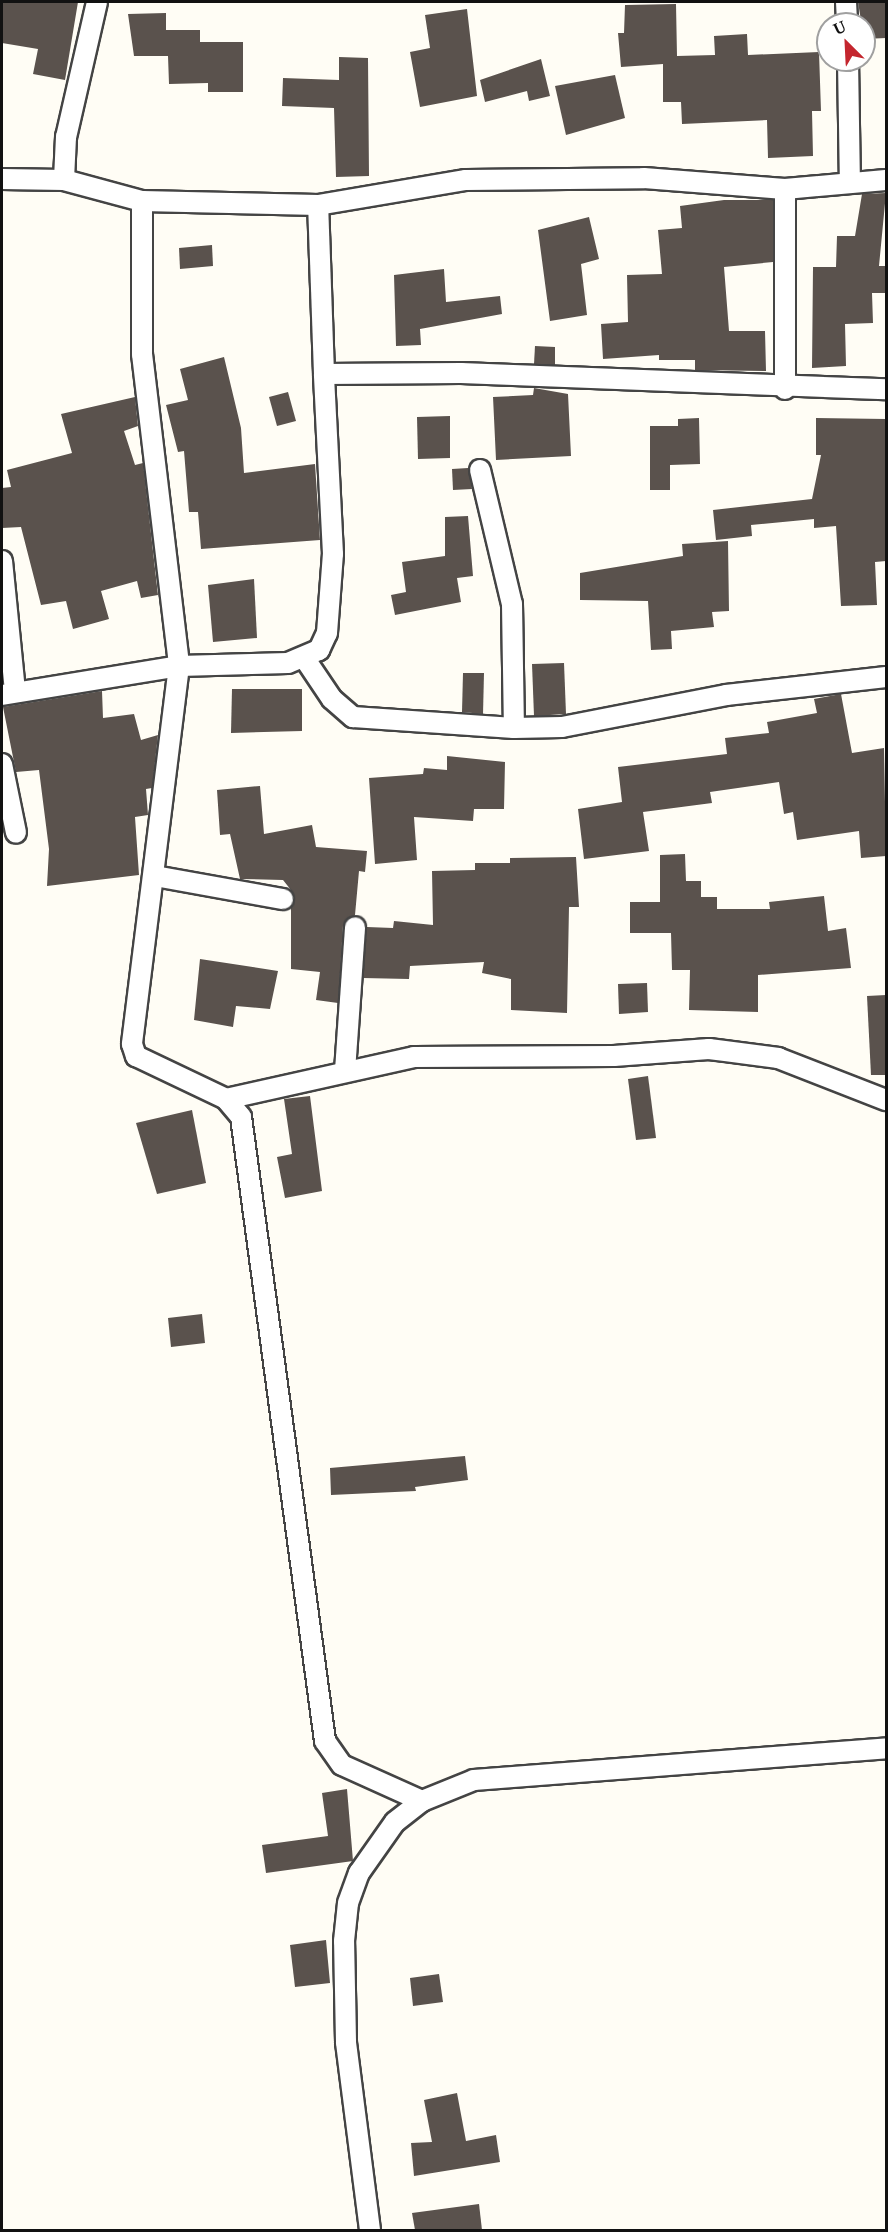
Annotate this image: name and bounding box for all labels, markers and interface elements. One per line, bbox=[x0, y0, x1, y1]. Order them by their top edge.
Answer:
north arrow bbox=[816, 12, 876, 72]
text: U bbox=[830, 15, 849, 40]

